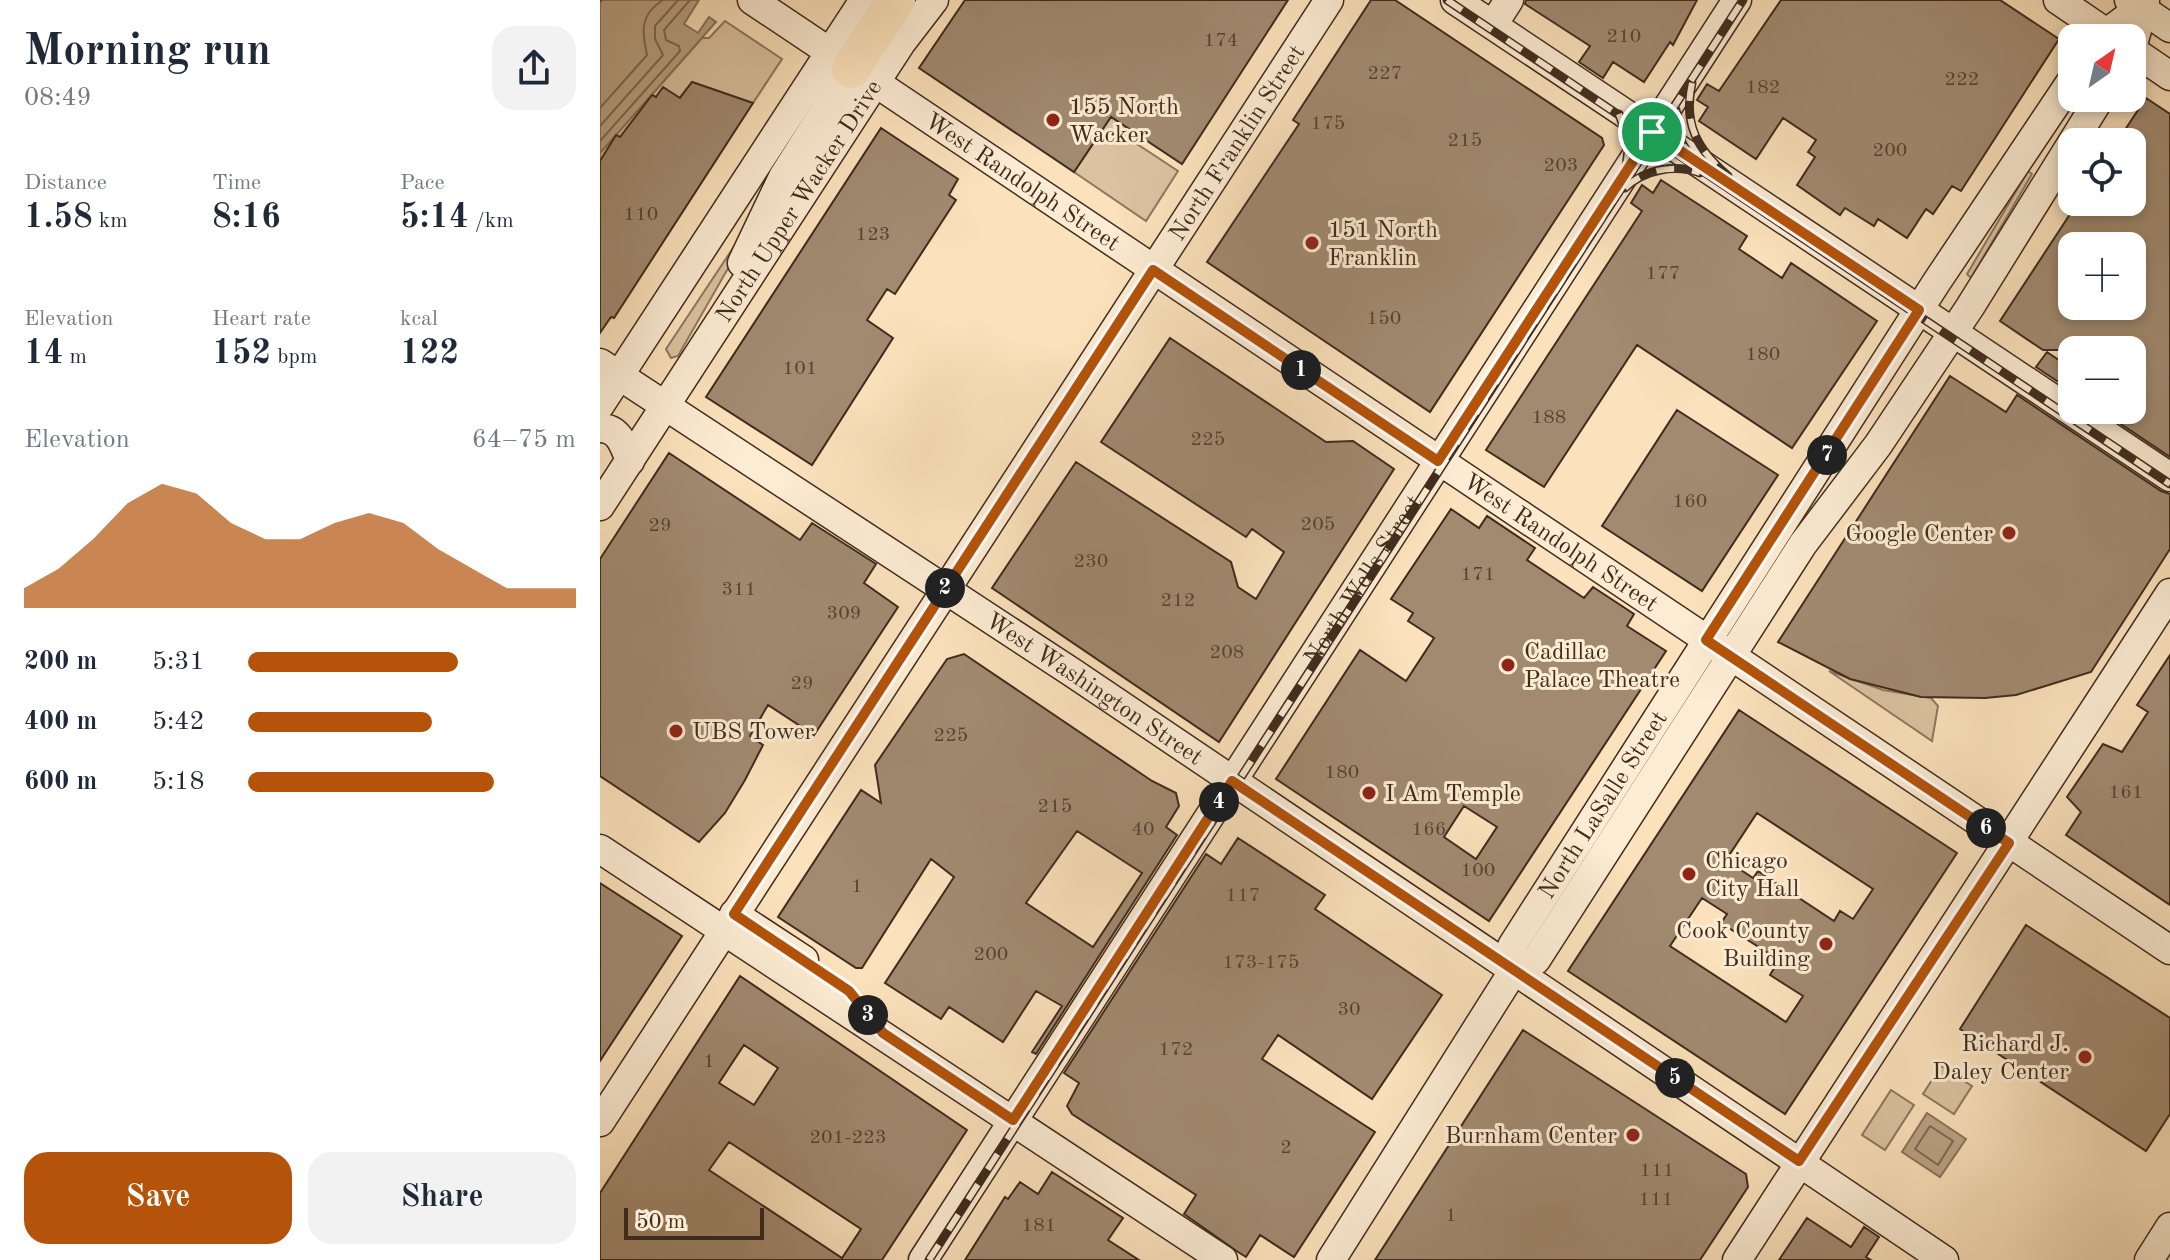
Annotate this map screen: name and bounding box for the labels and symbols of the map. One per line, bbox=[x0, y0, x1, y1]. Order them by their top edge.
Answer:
north arrow bbox=[2058, 24, 2146, 112]
house number: 210 bbox=[1607, 27, 1641, 47]
house number: 174 bbox=[1204, 31, 1238, 51]
street label: North Franklin Street bbox=[1166, 41, 1310, 246]
house number: 227 bbox=[1368, 64, 1402, 84]
house number: 222 bbox=[1945, 70, 1979, 90]
street label: North Upper Wacker Drive bbox=[713, 77, 887, 327]
house number: 182 bbox=[1746, 78, 1780, 98]
place label: 155 North Wacker bbox=[1069, 96, 1179, 148]
pin bbox=[1618, 98, 1686, 166]
street label: West Randolph Street bbox=[920, 109, 1123, 257]
marker: 155 North Wacker bbox=[1044, 111, 1062, 129]
house number: 175 bbox=[1311, 114, 1345, 134]
house number: 215 bbox=[1448, 131, 1482, 151]
house number: 200 bbox=[1873, 141, 1907, 161]
house number: 203 bbox=[1544, 156, 1578, 176]
house number: 110 bbox=[624, 205, 658, 225]
place label: 151 North Franklin bbox=[1328, 219, 1438, 271]
house number: 123 bbox=[856, 225, 890, 245]
marker: 151 North Franklin bbox=[1303, 234, 1321, 252]
house number: 177 bbox=[1646, 264, 1680, 284]
house number: 150 bbox=[1367, 309, 1401, 329]
house number: 180 bbox=[1746, 345, 1780, 365]
pin: 1 bbox=[1281, 350, 1321, 390]
house number: 101 bbox=[783, 359, 817, 379]
house number: 188 bbox=[1532, 408, 1566, 428]
house number: 225 bbox=[1191, 430, 1225, 450]
pin: 7 bbox=[1807, 435, 1847, 475]
street label: West Randolph Street bbox=[1458, 470, 1662, 617]
street label: North Wells Street bbox=[1301, 492, 1428, 670]
house number: 160 bbox=[1673, 492, 1707, 512]
house number: 205 bbox=[1301, 515, 1335, 535]
house number: 29 bbox=[648, 516, 672, 536]
place label: Google Center bbox=[1845, 523, 1993, 547]
marker: Google Center bbox=[2000, 524, 2018, 542]
house number: 230 bbox=[1074, 552, 1108, 572]
house number: 171 bbox=[1461, 565, 1495, 585]
pin: 2 bbox=[925, 568, 965, 608]
house number: 311 bbox=[722, 580, 756, 600]
house number: 212 bbox=[1161, 591, 1195, 611]
house number: 309 bbox=[827, 604, 861, 624]
street label: West Washington Street bbox=[981, 609, 1206, 771]
place label: Cadillac Palace Theatre bbox=[1524, 641, 1680, 693]
house number: 208 bbox=[1210, 643, 1244, 663]
marker: Cadillac Palace Theatre bbox=[1499, 656, 1517, 674]
house number: 29 bbox=[790, 674, 814, 694]
street label: North LaSalle Street bbox=[1535, 708, 1673, 904]
place label: UBS Tower bbox=[692, 721, 814, 745]
marker: UBS Tower bbox=[667, 722, 685, 740]
house number: 225 bbox=[934, 726, 968, 746]
house number: 180 bbox=[1325, 763, 1359, 783]
pin: 4 bbox=[1199, 782, 1239, 822]
place label: I Am Temple bbox=[1385, 783, 1521, 807]
house number: 161 bbox=[2109, 783, 2143, 803]
marker: I Am Temple bbox=[1360, 784, 1378, 802]
house number: 215 bbox=[1038, 797, 1072, 817]
pin: 6 bbox=[1966, 808, 2006, 848]
house number: 40 bbox=[1131, 820, 1155, 840]
house number: 166 bbox=[1412, 820, 1446, 840]
place label: Chicago City Hall bbox=[1705, 850, 1799, 902]
house number: 100 bbox=[1461, 861, 1495, 881]
marker: Chicago City Hall bbox=[1680, 865, 1698, 883]
house number: 1 bbox=[851, 877, 863, 897]
house number: 117 bbox=[1226, 886, 1260, 906]
place label: Cook County Building bbox=[1676, 920, 1810, 972]
marker: Cook County Building bbox=[1817, 935, 1835, 953]
house number: 200 bbox=[974, 945, 1008, 965]
house number: 173-175 bbox=[1223, 953, 1300, 973]
pin: 3 bbox=[848, 995, 888, 1035]
house number: 30 bbox=[1337, 1000, 1361, 1020]
place label: Richard J. Daley Center bbox=[1932, 1033, 2069, 1085]
house number: 172 bbox=[1159, 1040, 1193, 1060]
marker: Richard J. Daley Center bbox=[2076, 1048, 2094, 1066]
house number: 1 bbox=[703, 1052, 715, 1072]
pin: 5 bbox=[1655, 1058, 1695, 1098]
place label: Burnham Center bbox=[1445, 1125, 1617, 1149]
marker: Burnham Center bbox=[1624, 1126, 1642, 1144]
house number: 201-223 bbox=[810, 1128, 887, 1148]
house number: 2 bbox=[1280, 1138, 1292, 1158]
house number: 111 bbox=[1640, 1161, 1674, 1181]
house number: 111 bbox=[1639, 1190, 1673, 1210]
scale bar bbox=[624, 1204, 764, 1240]
house number: 1 bbox=[1445, 1206, 1457, 1226]
house number: 181 bbox=[1022, 1216, 1056, 1236]

